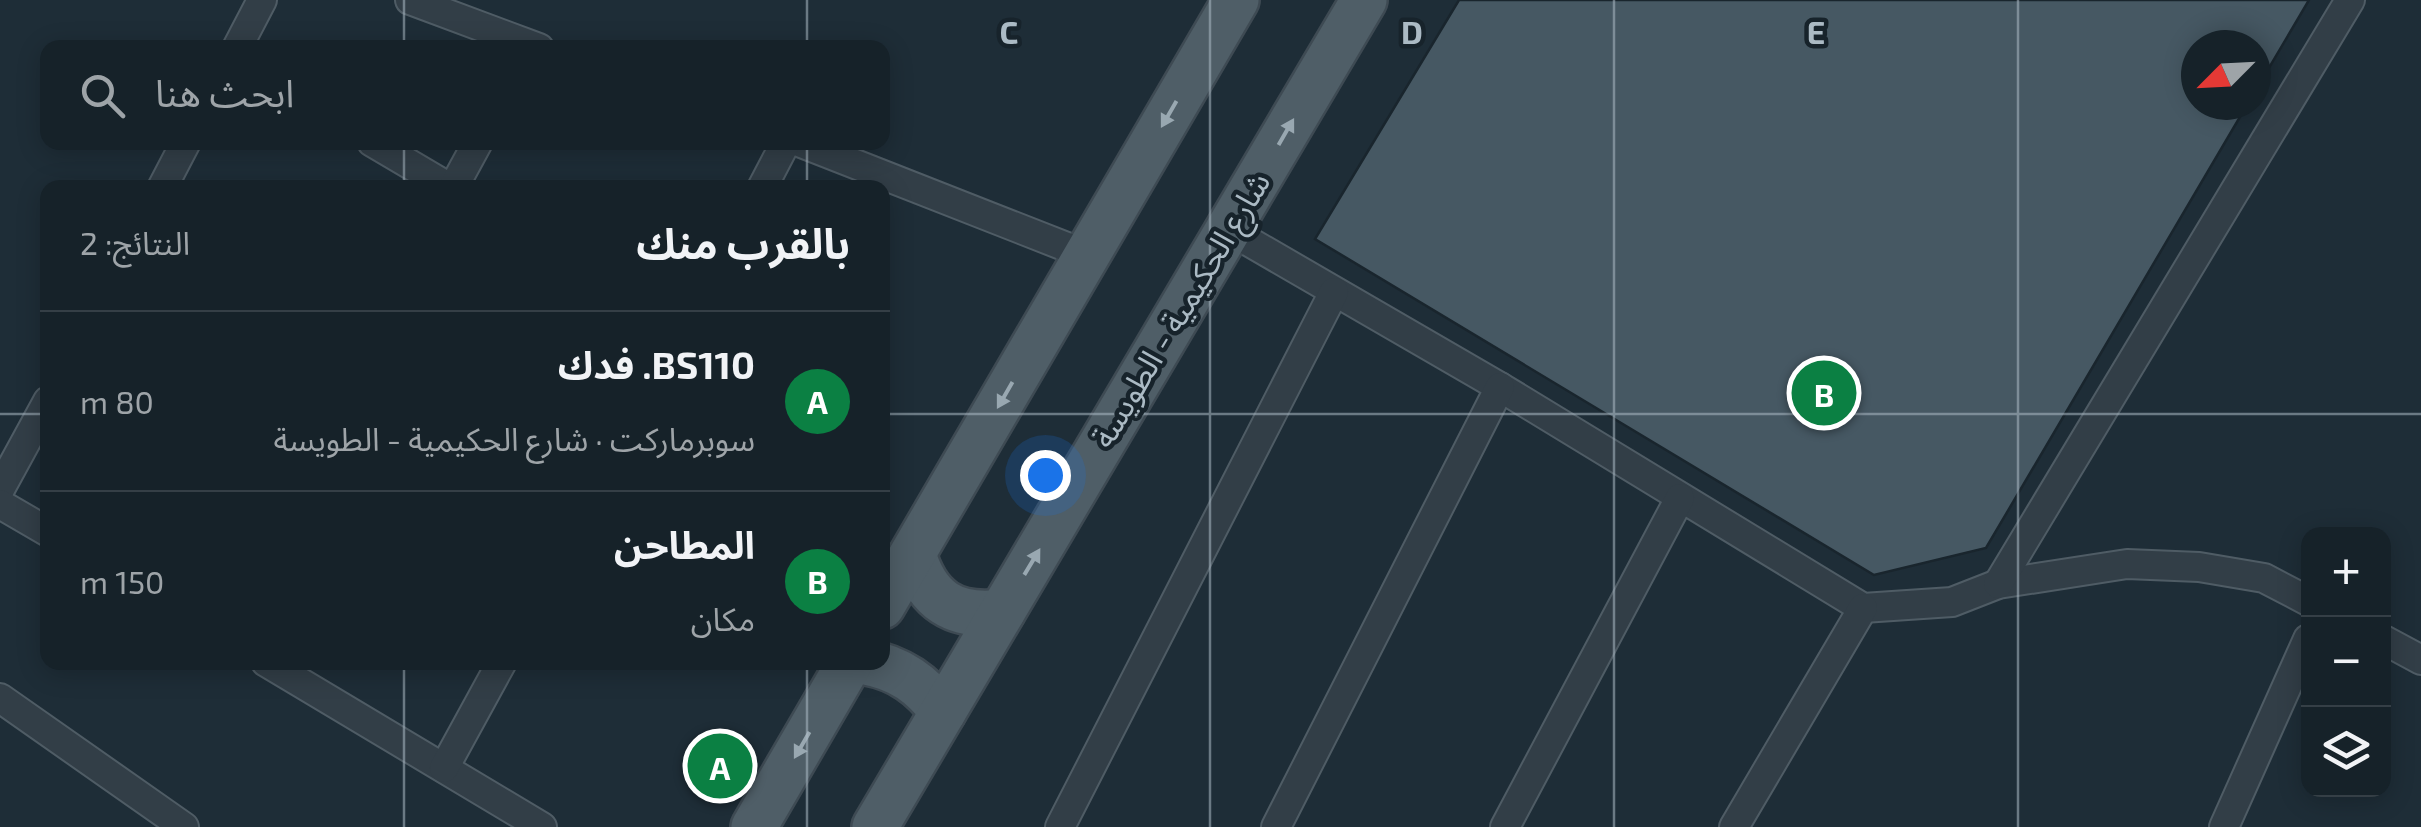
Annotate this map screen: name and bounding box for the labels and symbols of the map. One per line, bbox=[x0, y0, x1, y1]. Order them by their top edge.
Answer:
text: C bbox=[1000, 12, 1018, 50]
text: D bbox=[1401, 12, 1423, 50]
text: E bbox=[1807, 12, 1825, 50]
north arrow bbox=[2181, 30, 2271, 120]
one-way arrow bbox=[1161, 100, 1178, 129]
one-way arrow bbox=[1277, 118, 1294, 146]
street label: شارع الحكيمية - الطويسة bbox=[1082, 164, 1283, 457]
pin: B bbox=[1792, 356, 1856, 430]
one-way arrow bbox=[997, 381, 1015, 409]
your location bbox=[1020, 450, 1071, 501]
one-way arrow bbox=[1023, 548, 1040, 577]
pin: A bbox=[688, 728, 752, 804]
one-way arrow bbox=[794, 731, 811, 759]

